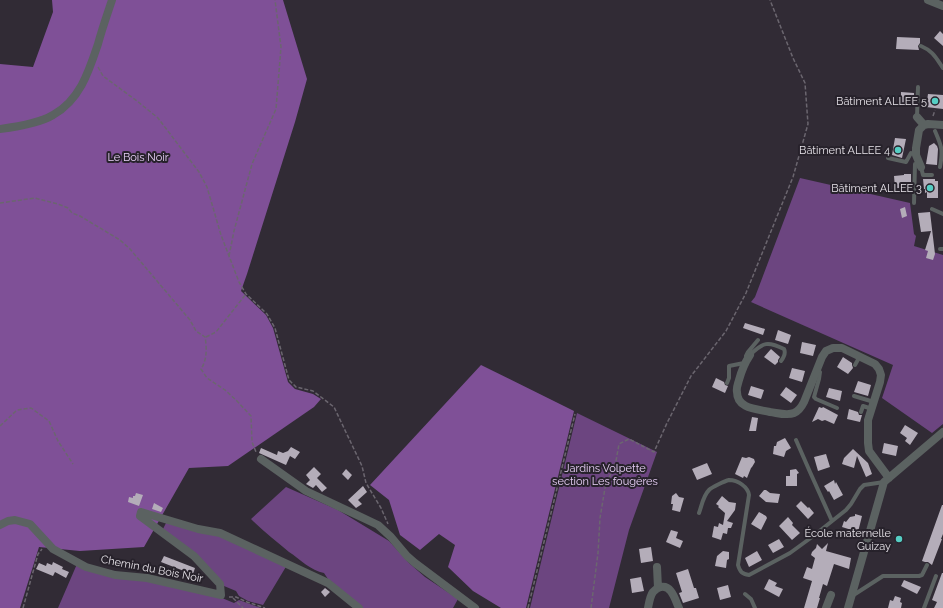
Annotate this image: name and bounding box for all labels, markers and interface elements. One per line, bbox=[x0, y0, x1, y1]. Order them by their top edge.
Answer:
place label: Bâtiment ALLEE 5 bbox=[836, 95, 927, 108]
marker: Bâtiment ALLEE 5 bbox=[930, 96, 940, 106]
place label: Bâtiment ALLEE 4 bbox=[799, 144, 890, 157]
marker: Bâtiment ALLEE 4 bbox=[893, 145, 903, 155]
park label: Le Bois Noir bbox=[107, 151, 169, 164]
place label: Bâtiment ALLEE 3 bbox=[831, 182, 922, 195]
marker: Bâtiment ALLEE 3 bbox=[925, 183, 935, 193]
park label: Jardins Volpette section Les fougères bbox=[552, 462, 658, 488]
place label: École maternelle Guizay bbox=[804, 526, 892, 553]
marker: École maternelle Guizay bbox=[894, 534, 904, 544]
street label: Chemin du Bois Noir bbox=[100, 553, 204, 585]

